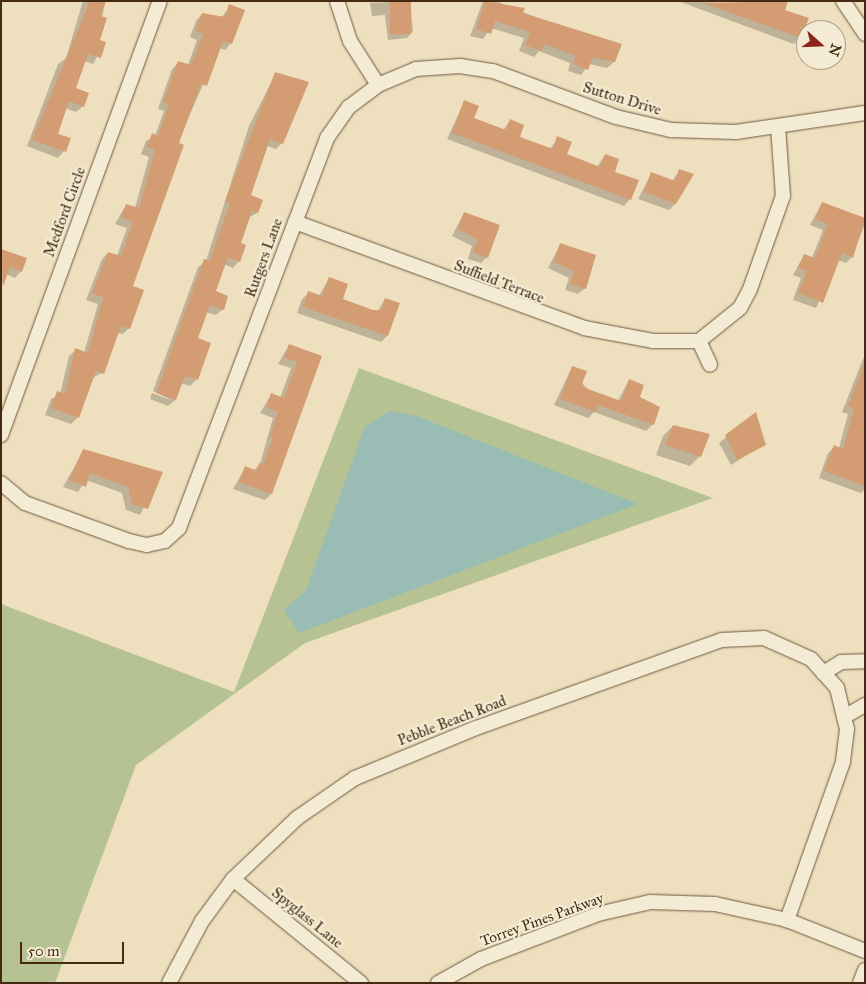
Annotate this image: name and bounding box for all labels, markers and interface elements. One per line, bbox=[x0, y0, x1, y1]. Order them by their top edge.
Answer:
north arrow bbox=[796, 20, 846, 70]
text: N bbox=[825, 41, 845, 58]
street label: Sutton Drive bbox=[581, 79, 663, 119]
street label: Medford Circle bbox=[40, 165, 90, 259]
street label: Rutgers Lane bbox=[241, 216, 287, 300]
street label: Suffield Terrace bbox=[451, 257, 547, 307]
street label: Pebble Beach Road bbox=[395, 692, 509, 750]
street label: Spyglass Lane bbox=[268, 884, 346, 952]
street label: Torrey Pines Parkway bbox=[478, 889, 606, 951]
scale bar bbox=[22, 932, 126, 964]
text: 50 m bbox=[28, 942, 60, 960]

